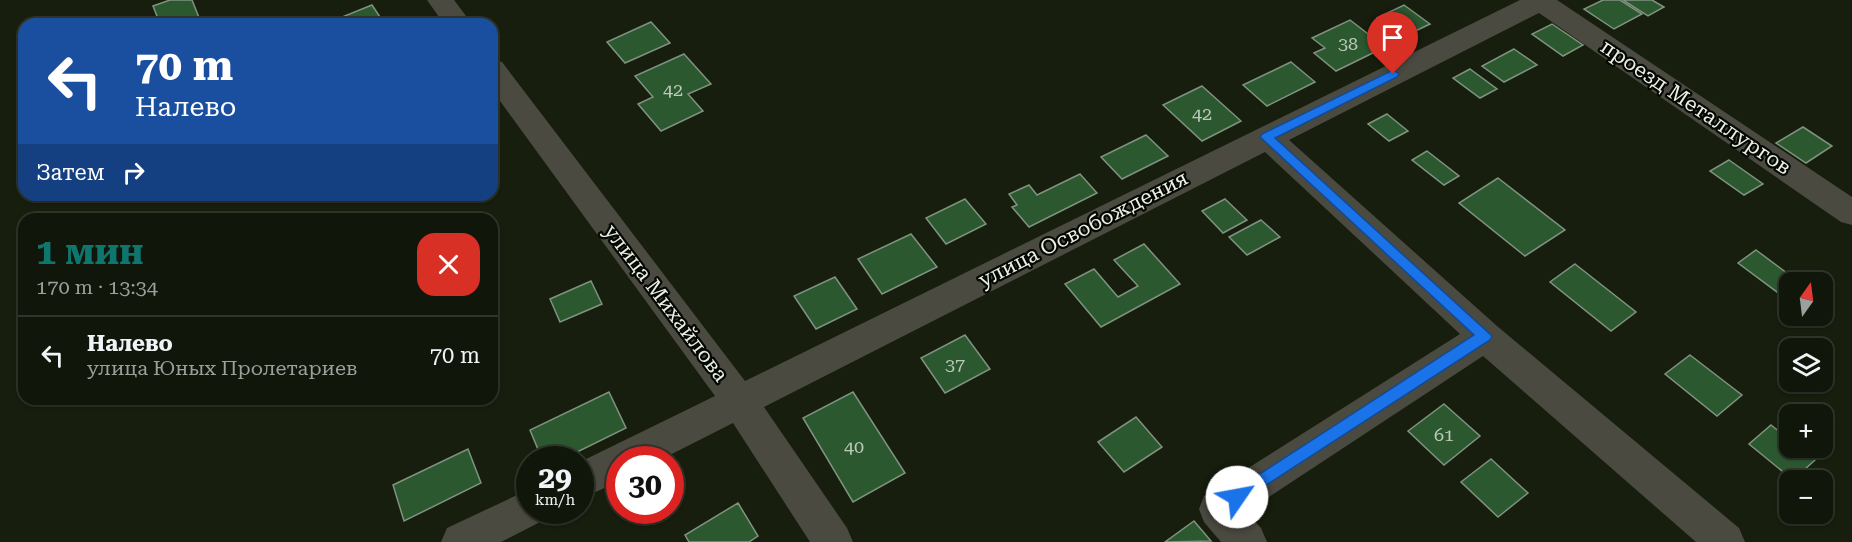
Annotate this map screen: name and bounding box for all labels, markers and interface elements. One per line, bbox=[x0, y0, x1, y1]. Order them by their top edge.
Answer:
pin bbox=[1367, 12, 1418, 74]
icon: arrive bbox=[1376, 21, 1409, 54]
house number: 38 bbox=[1338, 33, 1358, 54]
street label: проезд Металлургов bbox=[1596, 34, 1796, 180]
text: 70 m bbox=[135, 41, 233, 90]
icon: left bbox=[36, 42, 114, 120]
house number: 42 bbox=[663, 79, 683, 100]
text: Налево bbox=[135, 91, 236, 123]
house number: 42 bbox=[1192, 103, 1212, 124]
icon: right bbox=[117, 156, 150, 189]
text: Затем bbox=[36, 160, 105, 185]
street label: улица Освобождения bbox=[974, 166, 1192, 292]
street label: улица Михайлова bbox=[599, 220, 733, 387]
text: 1 мин bbox=[36, 231, 144, 273]
button: close bbox=[417, 233, 480, 296]
north arrow bbox=[1779, 272, 1833, 326]
map controls bbox=[1779, 272, 1833, 524]
text: 170 m · 13:34 bbox=[36, 275, 158, 299]
text: Налево bbox=[87, 331, 173, 356]
button: layers bbox=[1779, 338, 1833, 392]
icon: left bbox=[36, 339, 69, 372]
text: 70 m bbox=[430, 343, 480, 368]
house number: 37 bbox=[945, 354, 965, 375]
text: улица Юных Пролетариев bbox=[87, 356, 357, 380]
button: + bbox=[1779, 404, 1833, 458]
house number: 61 bbox=[1434, 424, 1454, 445]
house number: 40 bbox=[844, 436, 864, 457]
speed limit sign: 30 bbox=[606, 446, 684, 524]
text: 29 bbox=[538, 460, 572, 495]
position arrow bbox=[1205, 465, 1269, 529]
button: − bbox=[1779, 470, 1833, 524]
text: km/h bbox=[535, 491, 575, 509]

